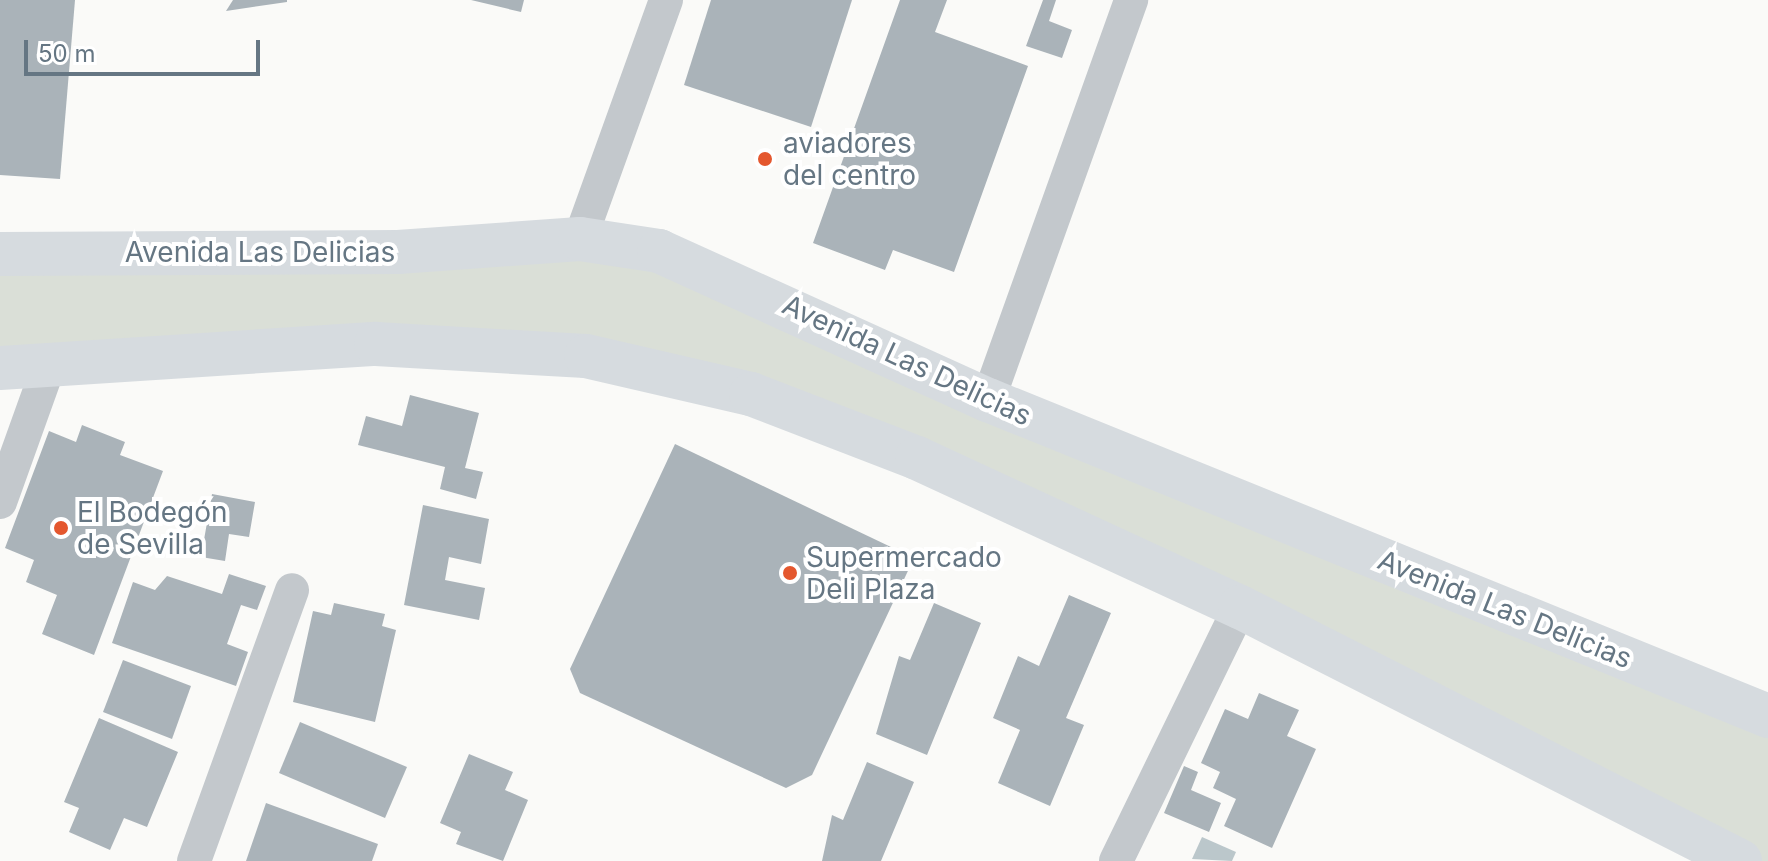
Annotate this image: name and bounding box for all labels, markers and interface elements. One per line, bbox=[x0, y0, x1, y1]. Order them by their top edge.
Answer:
scale bar bbox=[28, 24, 264, 74]
text: 50 m bbox=[38, 39, 96, 68]
place label: aviadores del centro bbox=[783, 126, 916, 192]
marker: aviadores del centro bbox=[754, 148, 776, 170]
street label: Avenida Las Delicias bbox=[125, 235, 395, 269]
street label: Avenida Las Delicias bbox=[777, 288, 1037, 432]
place label: El Bodegón de Sevilla bbox=[77, 495, 228, 561]
marker: El Bodegón de Sevilla bbox=[52, 519, 70, 537]
place label: Supermercado Deli Plaza bbox=[806, 540, 1002, 606]
street label: Avenida Las Delicias bbox=[1373, 543, 1637, 675]
marker: Supermercado Deli Plaza bbox=[781, 564, 799, 582]

